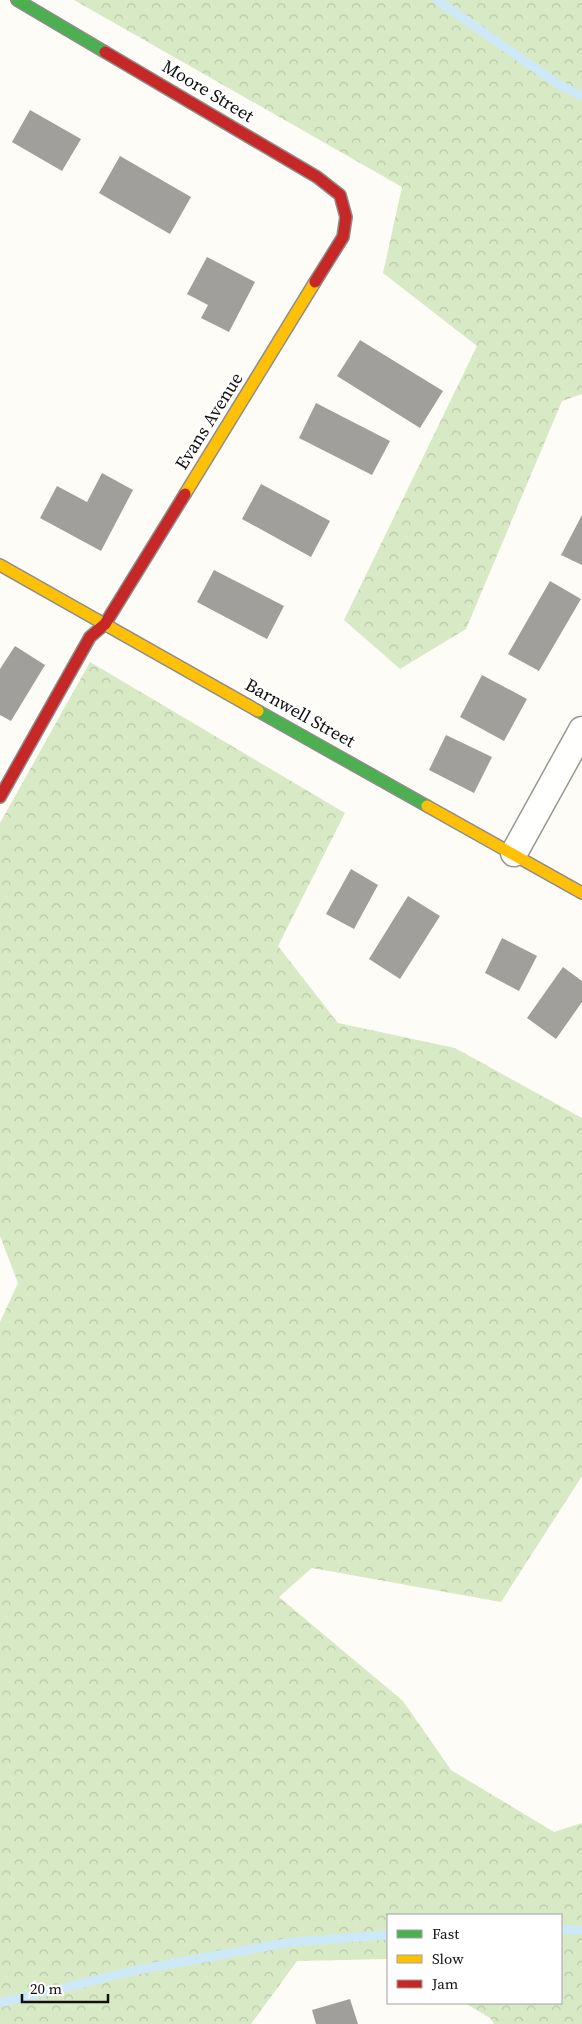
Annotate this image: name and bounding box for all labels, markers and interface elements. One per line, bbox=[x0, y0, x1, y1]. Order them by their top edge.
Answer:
street label: Moore Street bbox=[158, 53, 259, 128]
street label: Evans Avenue bbox=[169, 367, 248, 474]
street label: Barnwell Street bbox=[241, 672, 360, 753]
legend bbox=[387, 1914, 562, 2004]
text: Fast bbox=[432, 1923, 459, 1944]
text: Slow bbox=[432, 1948, 464, 1969]
scale bar bbox=[22, 1972, 109, 2004]
text: Jam bbox=[431, 1973, 459, 1994]
text: 20 m bbox=[30, 1978, 62, 1999]

